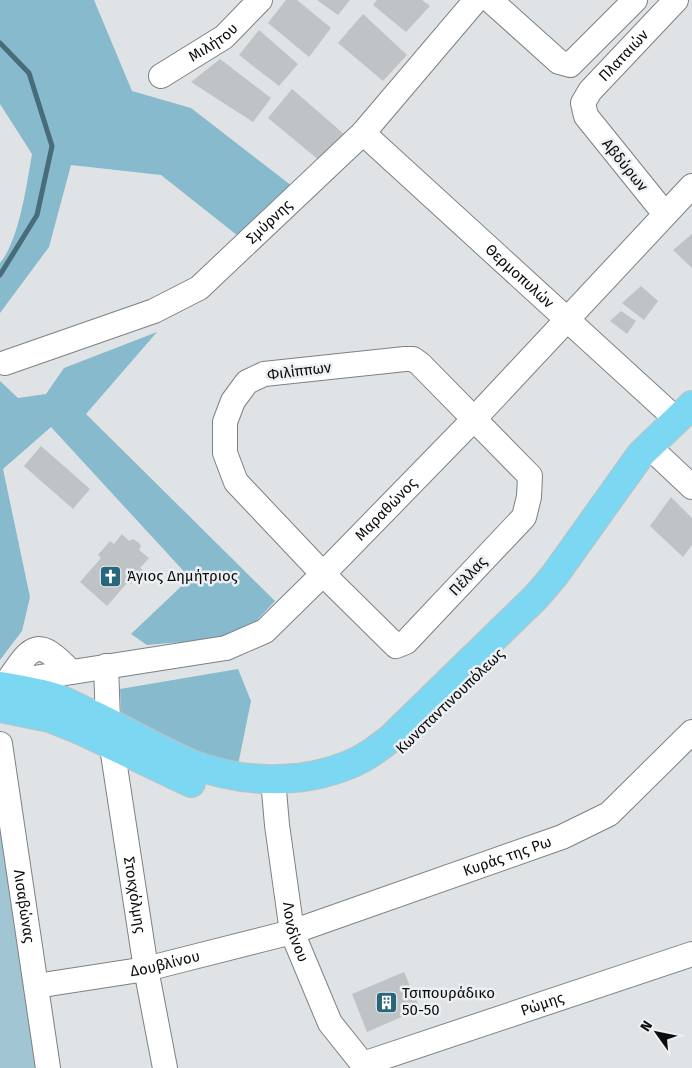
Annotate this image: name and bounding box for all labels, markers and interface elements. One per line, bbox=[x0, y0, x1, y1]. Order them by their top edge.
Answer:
street label: Μιλήτου bbox=[185, 19, 241, 66]
street label: Πλαταιών bbox=[595, 25, 653, 85]
street label: Αβδύρων bbox=[598, 135, 652, 196]
street label: Σμύρνης bbox=[243, 196, 296, 248]
street label: Θερμοπυλών bbox=[481, 240, 558, 312]
street label: Φιλίππων bbox=[266, 358, 333, 384]
street label: Μαραθώνος bbox=[351, 474, 421, 545]
street label: Πέλλας bbox=[445, 553, 491, 599]
church icon: Άγιος Δημήτριος bbox=[99, 564, 123, 588]
place label: Άγιος Δημήτριος bbox=[127, 567, 238, 585]
street label: Κωνσταντινουπόλεως bbox=[392, 644, 508, 758]
street label: Κυράς της Ρω bbox=[461, 832, 554, 880]
street label: Στοκχόλμης bbox=[120, 855, 149, 934]
street label: Λισαβώνας bbox=[10, 868, 38, 944]
street label: Λονδίνου bbox=[279, 901, 313, 965]
street label: Δουβλίνου bbox=[129, 947, 202, 980]
place label: Τσιπουράδικο 50-50 bbox=[402, 984, 495, 1019]
street label: Ρώμης bbox=[518, 988, 566, 1020]
building icon: Τσιπουράδικο 50-50 bbox=[374, 990, 398, 1014]
north arrow bbox=[632, 1008, 682, 1058]
text: N bbox=[637, 1018, 656, 1035]

